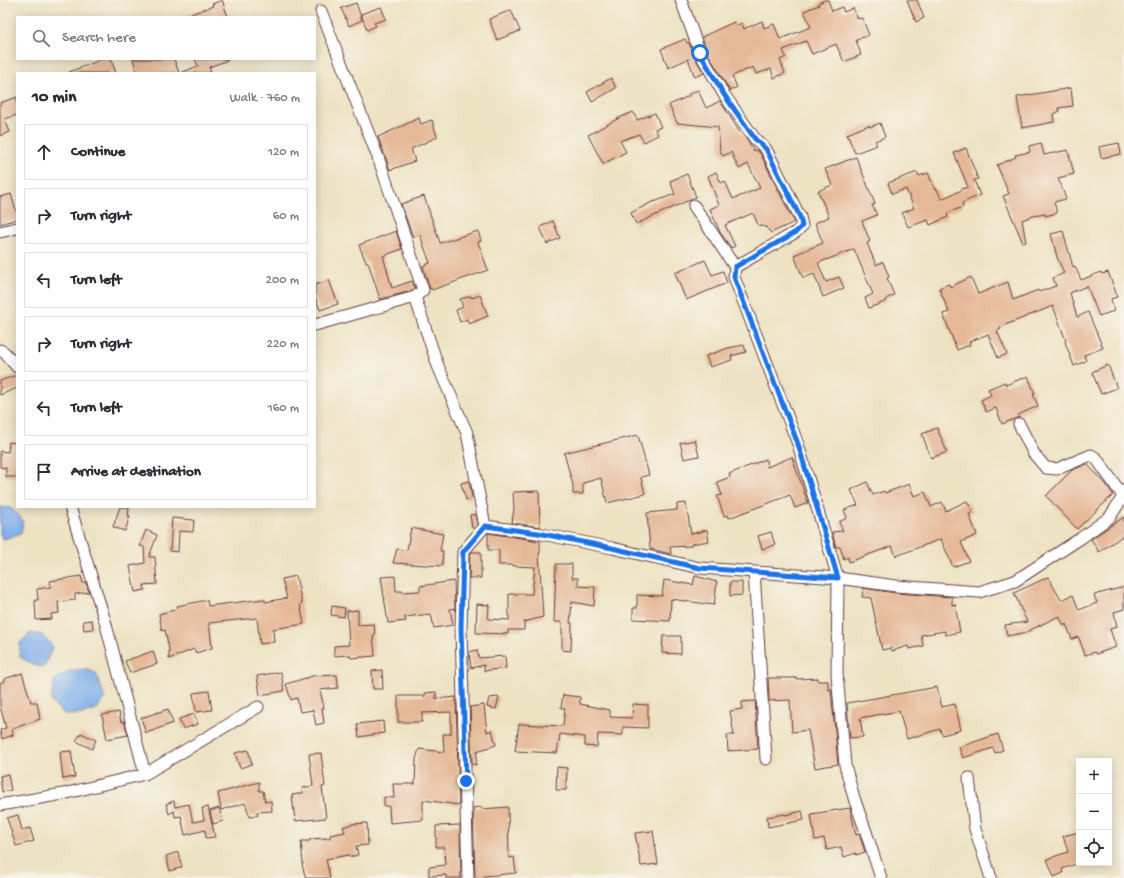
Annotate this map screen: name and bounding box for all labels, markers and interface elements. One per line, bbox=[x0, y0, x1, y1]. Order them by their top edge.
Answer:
search box bbox=[16, 16, 316, 60]
icon: search bbox=[30, 27, 52, 49]
text: Search here bbox=[62, 29, 136, 47]
route start bbox=[691, 44, 709, 62]
text: 10 min bbox=[32, 88, 76, 108]
text: Walk · 760 m bbox=[230, 91, 300, 106]
icon: ahead bbox=[33, 141, 55, 163]
text: Continue bbox=[71, 143, 125, 161]
text: 120 m bbox=[268, 145, 299, 160]
icon: right bbox=[33, 205, 55, 227]
text: Turn right bbox=[71, 207, 131, 225]
text: 60 m bbox=[273, 209, 299, 224]
icon: left bbox=[33, 269, 55, 291]
text: Turn left bbox=[71, 271, 122, 289]
text: 200 m bbox=[266, 273, 299, 288]
icon: right bbox=[33, 333, 55, 355]
text: Turn right bbox=[71, 335, 131, 353]
text: 220 m bbox=[267, 337, 299, 352]
icon: left bbox=[33, 397, 55, 419]
text: Turn left bbox=[71, 399, 122, 417]
text: 160 m bbox=[267, 401, 299, 416]
icon: arrive bbox=[33, 461, 55, 483]
text: Arrive at destination bbox=[71, 463, 201, 481]
map controls bbox=[1076, 758, 1112, 866]
button: + bbox=[1076, 758, 1112, 794]
route end bbox=[457, 772, 475, 790]
button: − bbox=[1076, 794, 1112, 830]
button: locate bbox=[1076, 830, 1112, 866]

